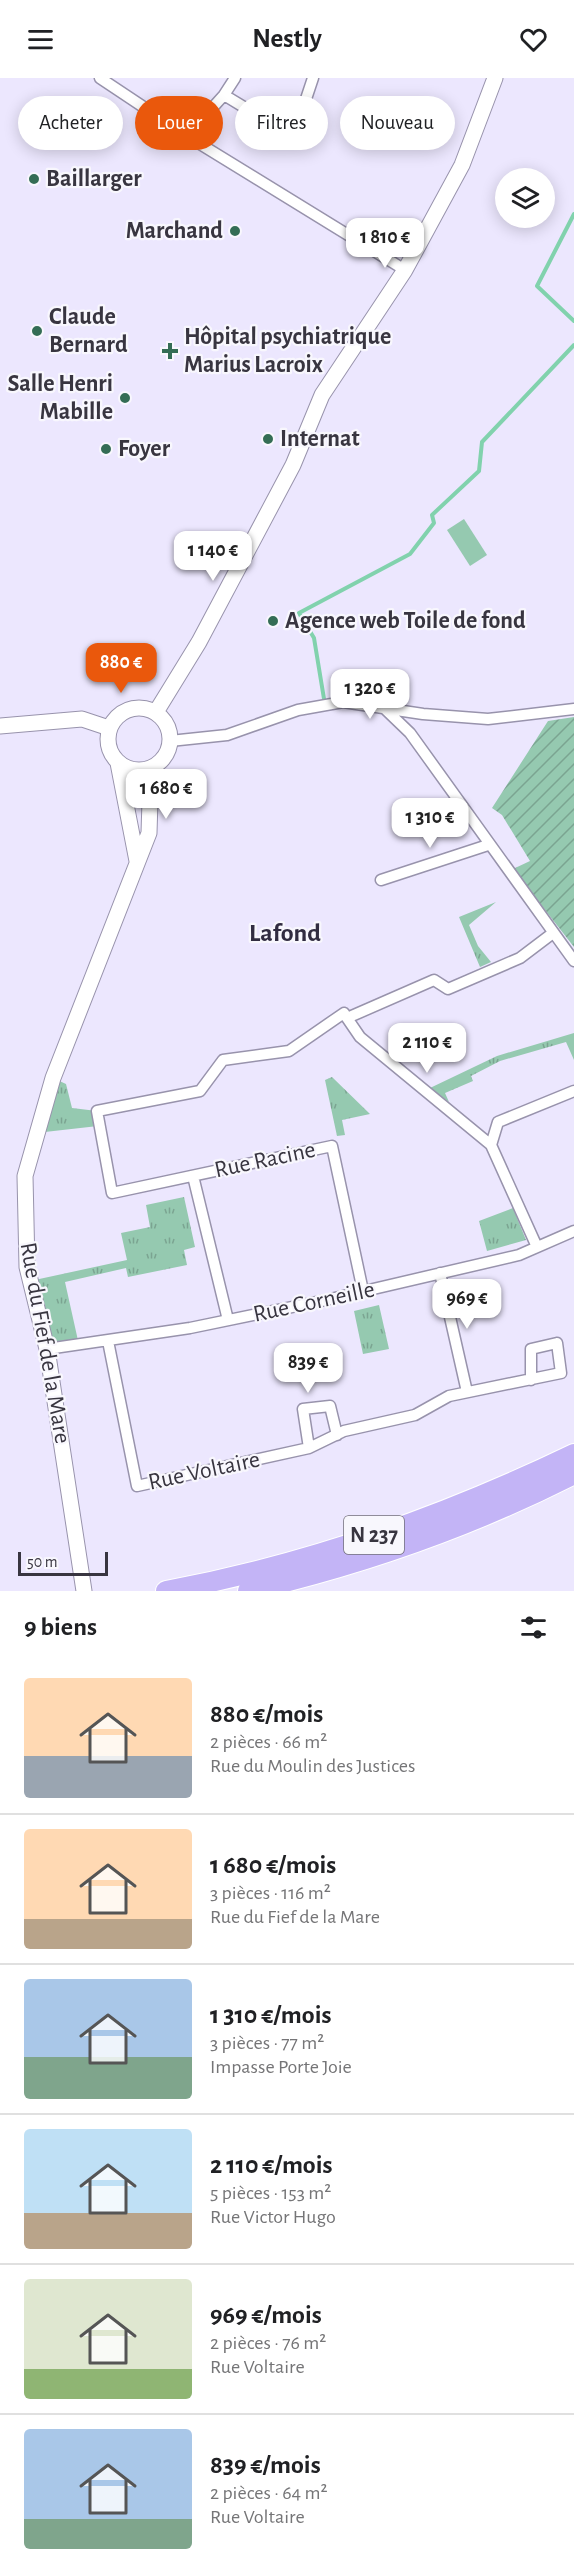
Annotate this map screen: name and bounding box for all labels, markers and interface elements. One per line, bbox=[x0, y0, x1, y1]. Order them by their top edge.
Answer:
icon: menu bbox=[24, 23, 57, 56]
icon: heart bbox=[517, 23, 550, 56]
text: Nestly bbox=[252, 25, 322, 52]
chip: Acheter bbox=[18, 96, 123, 150]
chip: Louer bbox=[135, 96, 223, 150]
chip: Filtres bbox=[235, 96, 328, 150]
chip: Nouveau bbox=[340, 96, 455, 150]
place label: Baillarger bbox=[46, 167, 142, 191]
map controls bbox=[495, 168, 555, 228]
button: layers bbox=[495, 168, 555, 228]
marker: Baillarger bbox=[27, 172, 41, 186]
pin: 1 810 € bbox=[330, 218, 440, 269]
place label: Marchand bbox=[126, 219, 223, 243]
marker: Marchand bbox=[228, 224, 242, 238]
text: 1 810 € bbox=[360, 227, 410, 247]
place label: Claude Bernard bbox=[49, 305, 128, 357]
marker: Claude Bernard bbox=[30, 324, 44, 338]
place label: Hôpital psychiatrique Marius Lacroix bbox=[184, 325, 391, 377]
marker: Hôpital psychiatrique Marius Lacroix bbox=[161, 342, 179, 360]
place label: Salle Henri Mabille bbox=[8, 372, 113, 424]
marker: Salle Henri Mabille bbox=[118, 391, 132, 405]
place label: Internat bbox=[280, 427, 360, 451]
marker: Internat bbox=[261, 432, 275, 446]
place label: Foyer bbox=[118, 437, 171, 461]
marker: Foyer bbox=[99, 442, 113, 456]
pin: 1 140 € bbox=[158, 531, 268, 582]
text: 1 140 € bbox=[188, 540, 238, 560]
place label: Agence web Toile de fond bbox=[285, 609, 526, 633]
marker: Agence web Toile de fond bbox=[266, 614, 280, 628]
pin: 880 € bbox=[79, 643, 163, 694]
text: 880 € bbox=[100, 652, 142, 672]
pin: 1 320 € bbox=[315, 669, 425, 720]
text: 1 320 € bbox=[344, 678, 396, 698]
pin: 1 680 € bbox=[111, 769, 221, 820]
text: 1 680 € bbox=[140, 778, 192, 798]
pin: 1 310 € bbox=[375, 798, 485, 849]
text: 1 310 € bbox=[406, 807, 454, 827]
district label: Lafond bbox=[249, 920, 321, 946]
pin: 2 110 € bbox=[372, 1023, 482, 1074]
text: 2 110 € bbox=[402, 1032, 452, 1052]
street label: Rue Racine bbox=[212, 1138, 318, 1182]
street label: Rue du Fief de la Mare bbox=[15, 1240, 75, 1446]
street label: Rue Corneille bbox=[251, 1277, 377, 1327]
pin: 969 € bbox=[425, 1279, 509, 1330]
text: 969 € bbox=[446, 1288, 488, 1308]
pin: 839 € bbox=[266, 1343, 350, 1394]
text: 839 € bbox=[288, 1352, 328, 1372]
street label: Rue Voltaire bbox=[146, 1447, 262, 1495]
road number: N 237 bbox=[344, 1516, 404, 1554]
scale bar bbox=[18, 1549, 108, 1576]
text: 50 m bbox=[27, 1554, 58, 1570]
icon: filters bbox=[517, 1611, 550, 1644]
text: 9 biens bbox=[24, 1614, 97, 1640]
text: 880 €/mois bbox=[210, 1701, 323, 1727]
icon: home bbox=[72, 1702, 144, 1774]
text: 2 pièces · 66 m² bbox=[210, 1732, 327, 1752]
text: Rue du Moulin des Justices bbox=[210, 1756, 415, 1776]
text: 1 680 €/mois bbox=[210, 1852, 336, 1878]
icon: home bbox=[72, 1853, 144, 1925]
text: 3 pièces · 116 m² bbox=[210, 1883, 331, 1903]
text: Rue du Fief de la Mare bbox=[210, 1907, 380, 1927]
text: 1 310 €/mois bbox=[210, 2002, 331, 2028]
icon: home bbox=[72, 2003, 144, 2075]
text: 3 pièces · 77 m² bbox=[210, 2033, 324, 2053]
text: Impasse Porte Joie bbox=[210, 2057, 352, 2077]
text: 2 110 €/mois bbox=[210, 2152, 333, 2178]
icon: home bbox=[72, 2153, 144, 2225]
text: 5 pièces · 153 m² bbox=[210, 2183, 331, 2203]
text: Rue Victor Hugo bbox=[210, 2207, 336, 2227]
text: 969 €/mois bbox=[210, 2302, 322, 2328]
icon: home bbox=[72, 2303, 144, 2375]
text: 2 pièces · 76 m² bbox=[210, 2333, 326, 2353]
text: Rue Voltaire bbox=[210, 2357, 305, 2377]
text: 839 €/mois bbox=[210, 2452, 321, 2478]
icon: home bbox=[72, 2453, 144, 2525]
text: 2 pièces · 64 m² bbox=[210, 2483, 327, 2503]
text: Rue Voltaire bbox=[210, 2507, 305, 2527]

